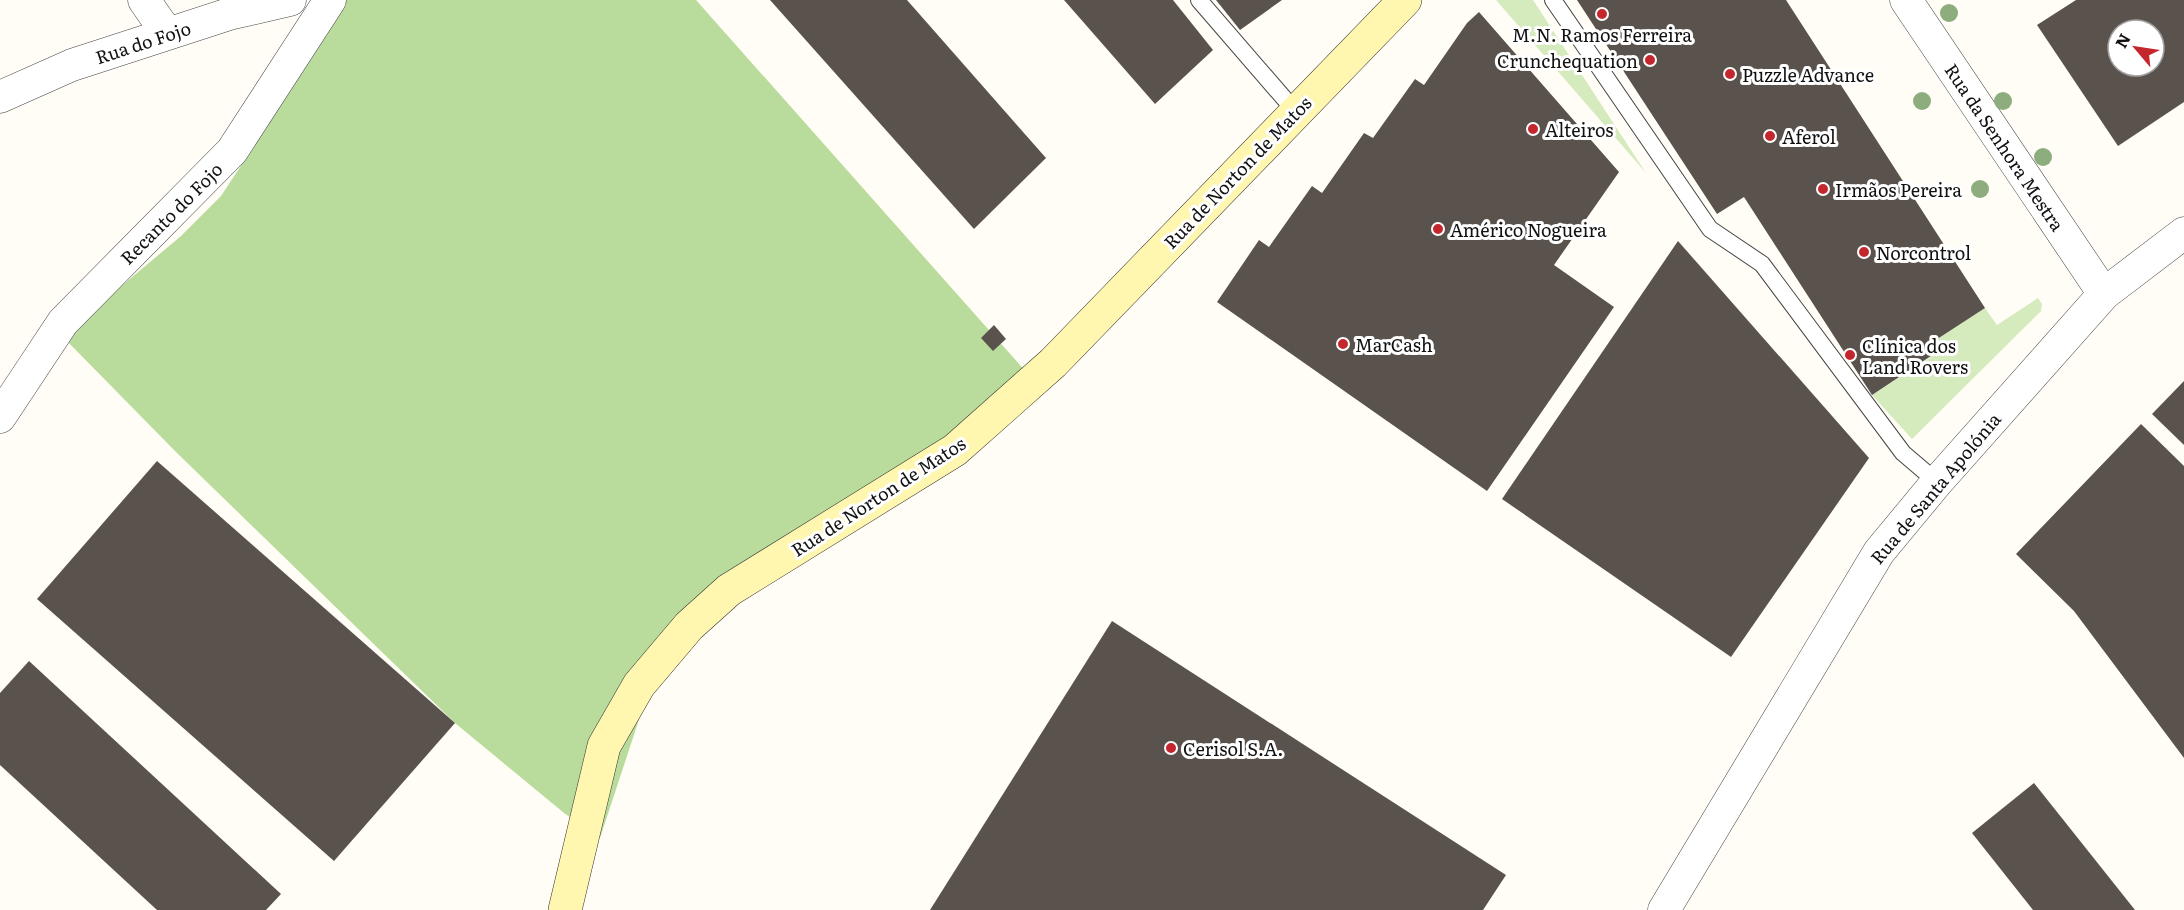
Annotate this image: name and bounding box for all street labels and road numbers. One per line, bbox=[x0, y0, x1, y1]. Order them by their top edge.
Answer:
street label: Rua do Fojo bbox=[92, 14, 194, 70]
street label: Rua da Senhora Mestra bbox=[1939, 58, 2071, 236]
street label: Rua de Norton de Matos bbox=[1157, 90, 1317, 254]
street label: Recanto do Fojo bbox=[114, 156, 228, 270]
street label: Rua de Santa Apolónia bbox=[1863, 406, 2007, 570]
street label: Rua de Norton de Matos bbox=[786, 429, 970, 563]

